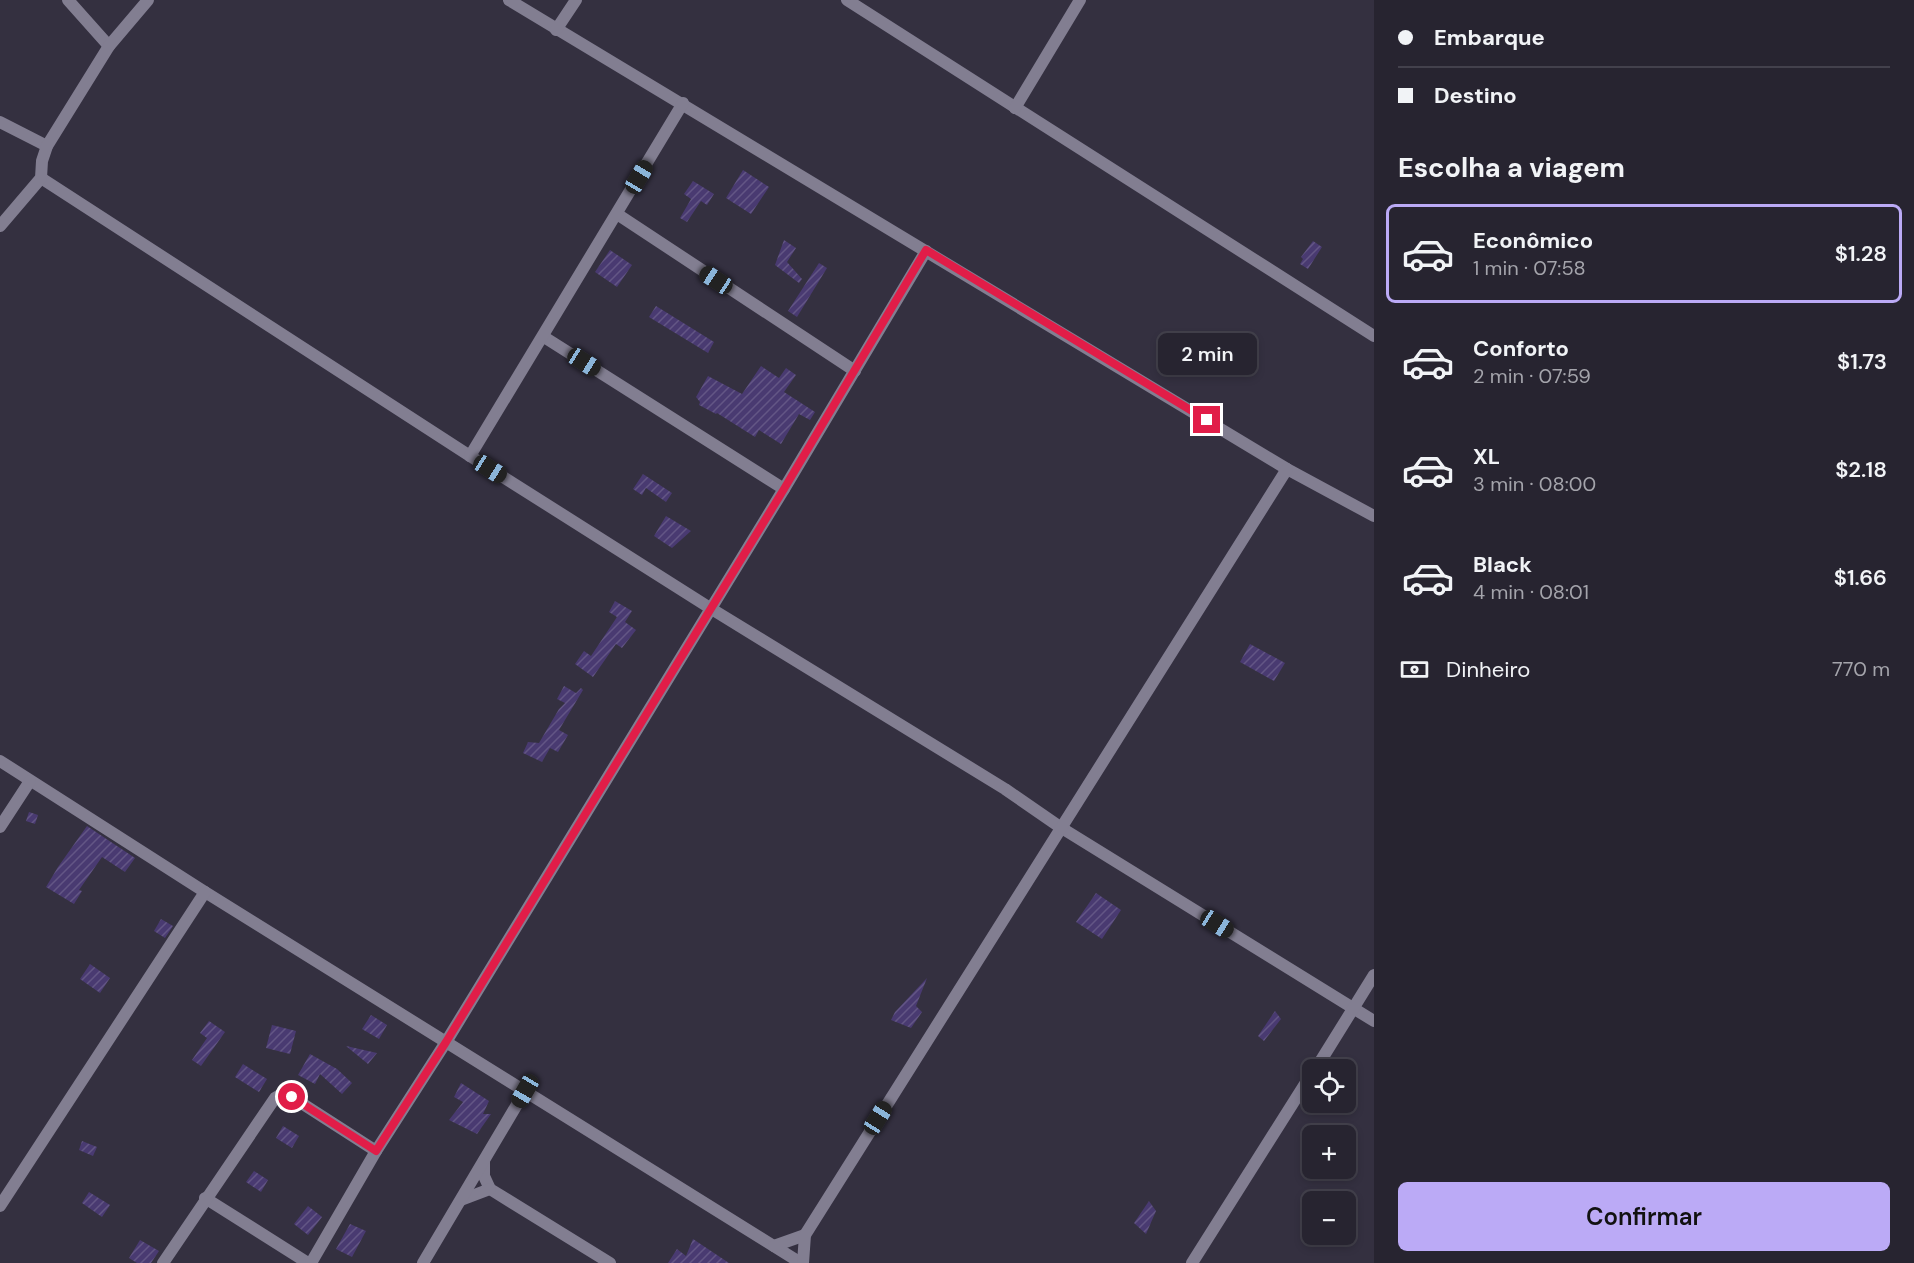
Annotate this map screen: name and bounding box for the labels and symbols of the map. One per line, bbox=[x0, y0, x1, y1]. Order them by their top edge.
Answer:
car bbox=[622, 157, 656, 197]
car bbox=[696, 263, 736, 297]
callout: 2 min bbox=[1158, 333, 1256, 375]
car bbox=[564, 345, 604, 379]
route end bbox=[1193, 406, 1220, 433]
car bbox=[470, 452, 510, 486]
car bbox=[1197, 907, 1237, 941]
car bbox=[508, 1071, 542, 1111]
route start bbox=[278, 1083, 305, 1110]
car bbox=[861, 1098, 895, 1138]

